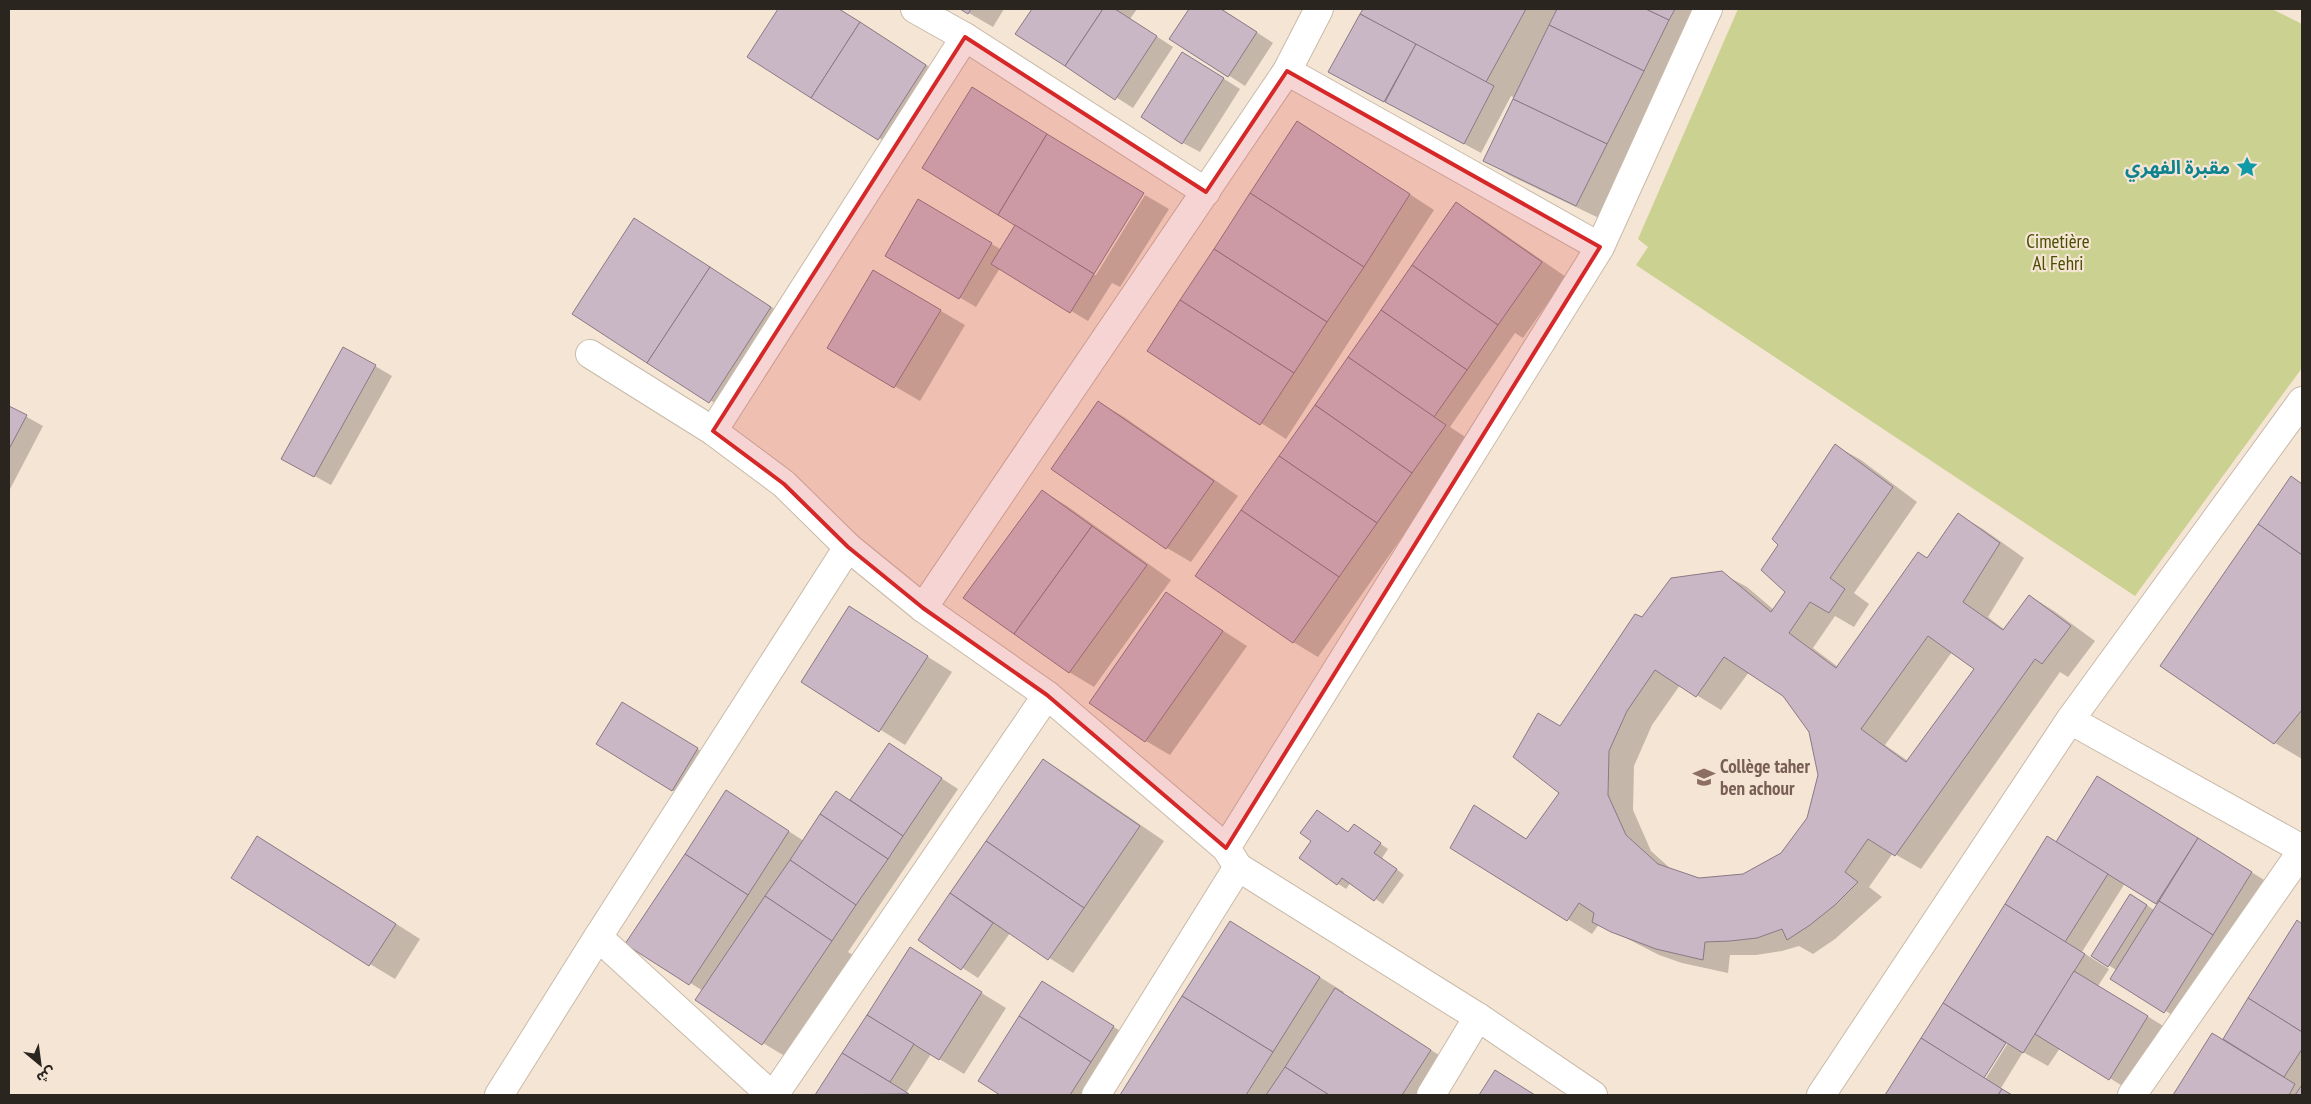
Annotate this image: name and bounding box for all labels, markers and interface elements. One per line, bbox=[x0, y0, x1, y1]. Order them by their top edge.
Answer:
place icon: مقبرة الفهري bbox=[2234, 154, 2260, 180]
place label: مقبرة الفهري bbox=[2125, 155, 2230, 182]
park label: Cimetière Al Fehri bbox=[2026, 229, 2090, 275]
place label: Collège taher ben achour bbox=[1720, 754, 1810, 800]
school or university icon: Collège taher ben achour bbox=[1691, 764, 1717, 790]
north arrow bbox=[15, 1039, 65, 1089]
text: ش bbox=[34, 1063, 59, 1088]

